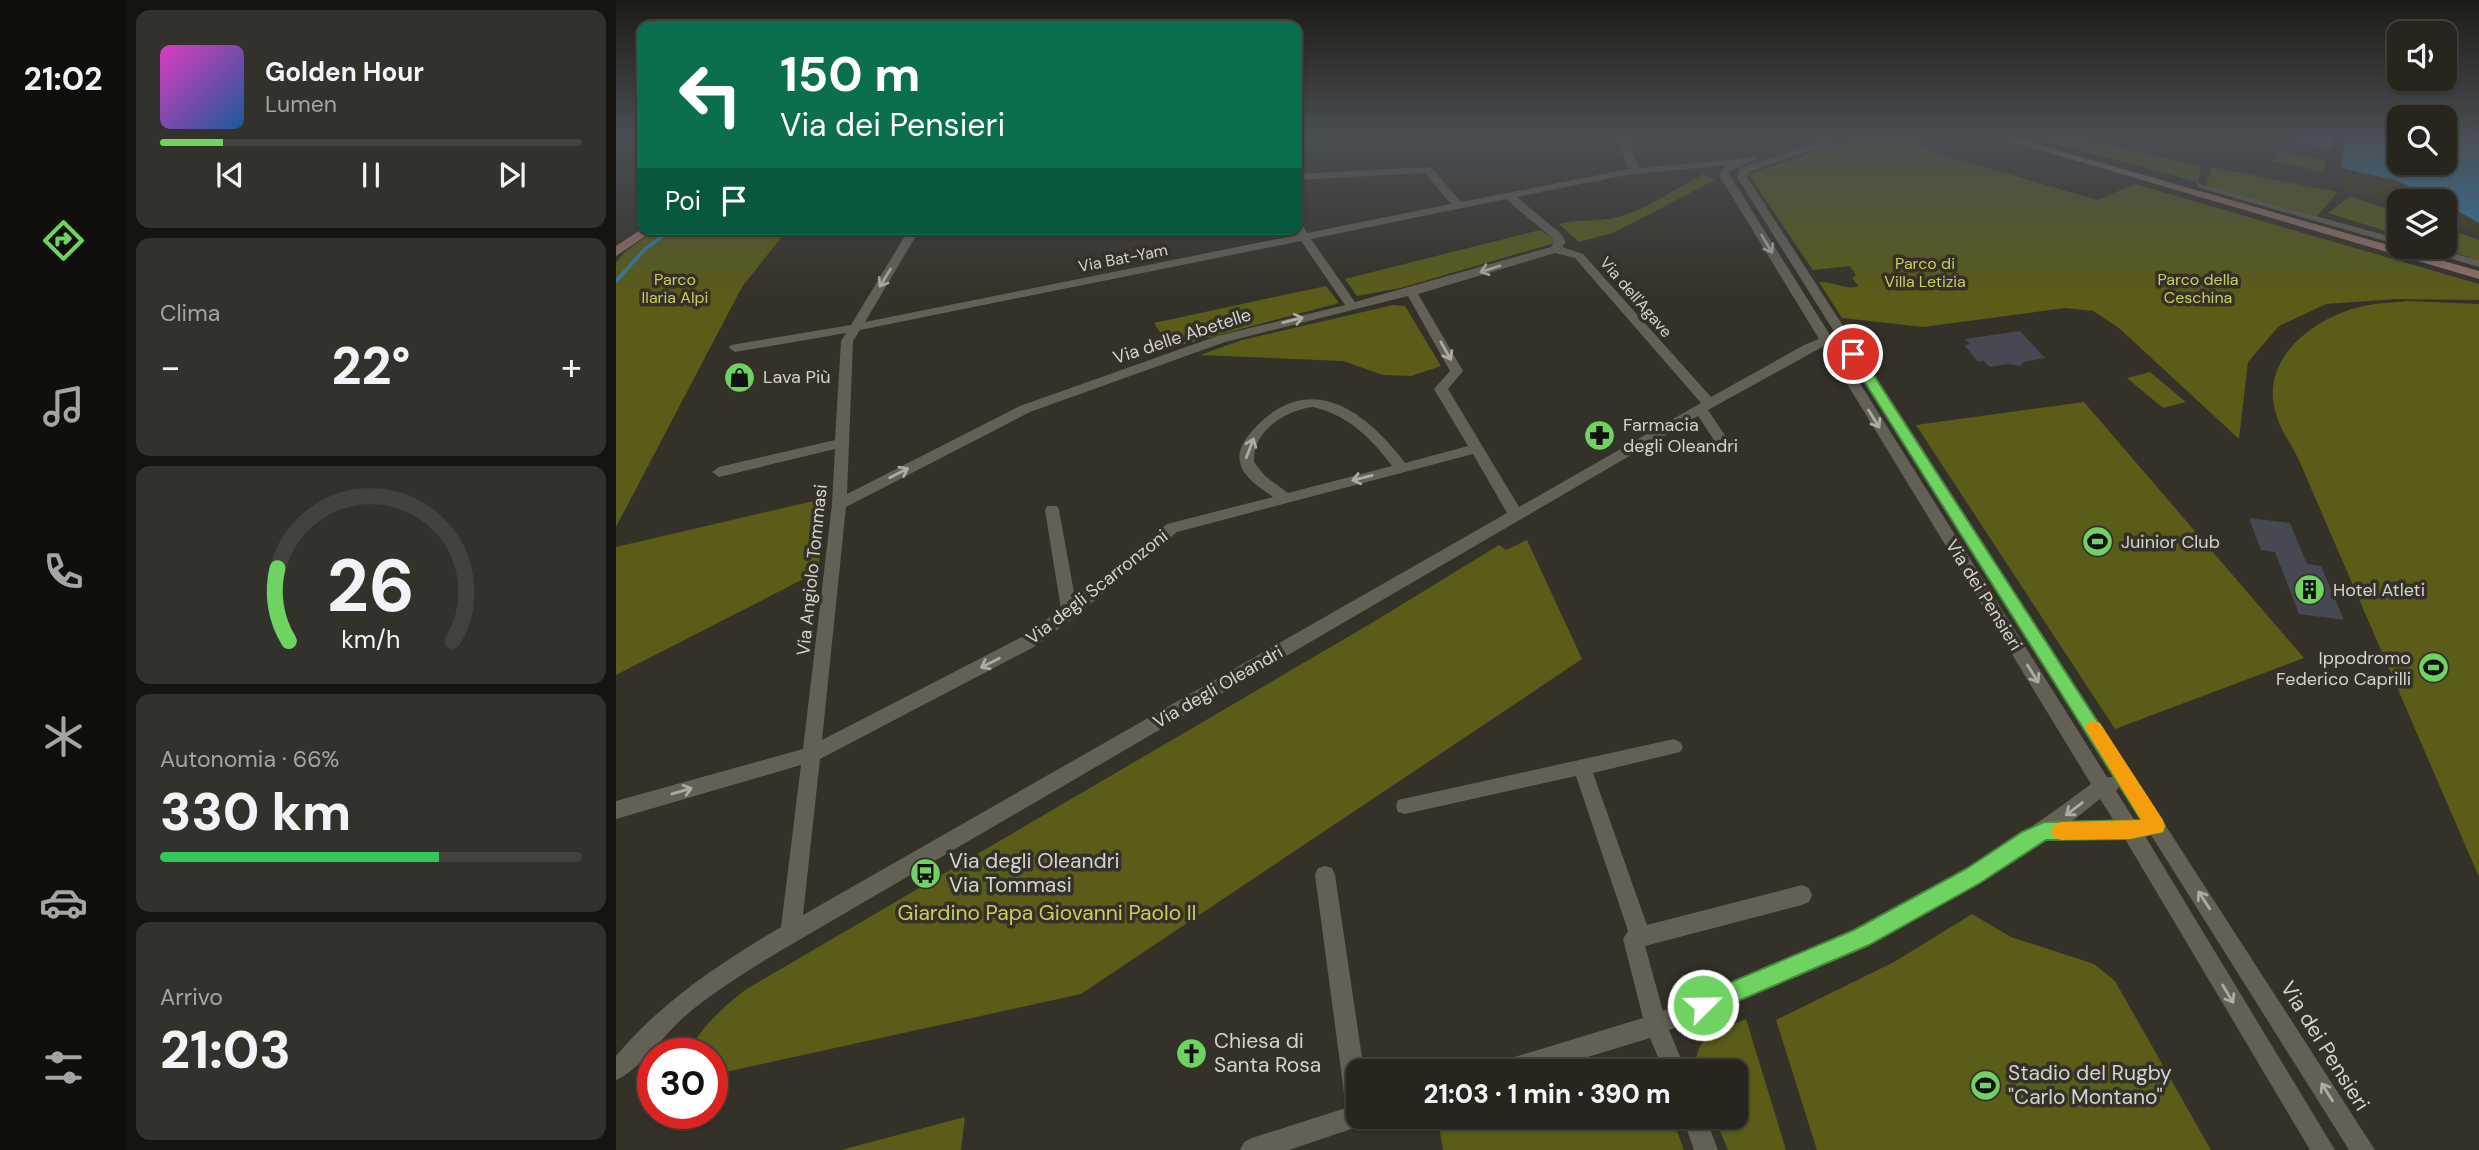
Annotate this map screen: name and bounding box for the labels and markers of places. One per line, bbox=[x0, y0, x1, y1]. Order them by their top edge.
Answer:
pin bbox=[1823, 324, 1883, 384]
shop icon: Lava Più bbox=[723, 360, 757, 394]
place label: Lava Più bbox=[763, 365, 831, 389]
place label: Farmacia degli Oleandri bbox=[1623, 413, 1738, 458]
pharmacy icon: Farmacia degli Oleandri bbox=[1583, 418, 1617, 452]
sports icon: Juinior Club bbox=[2081, 525, 2115, 559]
place label: Juinior Club bbox=[2121, 530, 2220, 554]
building icon: Hotel Atleti bbox=[2293, 573, 2327, 607]
place label: Hotel Atleti bbox=[2333, 578, 2425, 602]
place label: Ippodromo Federico Caprilli bbox=[2276, 646, 2411, 691]
sports icon: Ippodromo Federico Caprilli bbox=[2417, 651, 2451, 685]
place label: Via degli Oleandri Via Tommasi bbox=[949, 847, 1119, 899]
bus stop icon: Via degli Oleandri Via Tommasi bbox=[909, 856, 943, 890]
place label: Chiesa di Santa Rosa bbox=[1214, 1027, 1321, 1079]
church icon: Chiesa di Santa Rosa bbox=[1174, 1036, 1208, 1070]
place label: Stadio del Rugby "Carlo Montano" bbox=[2008, 1059, 2172, 1111]
sports icon: Stadio del Rugby "Carlo Montano" bbox=[1968, 1068, 2002, 1102]

